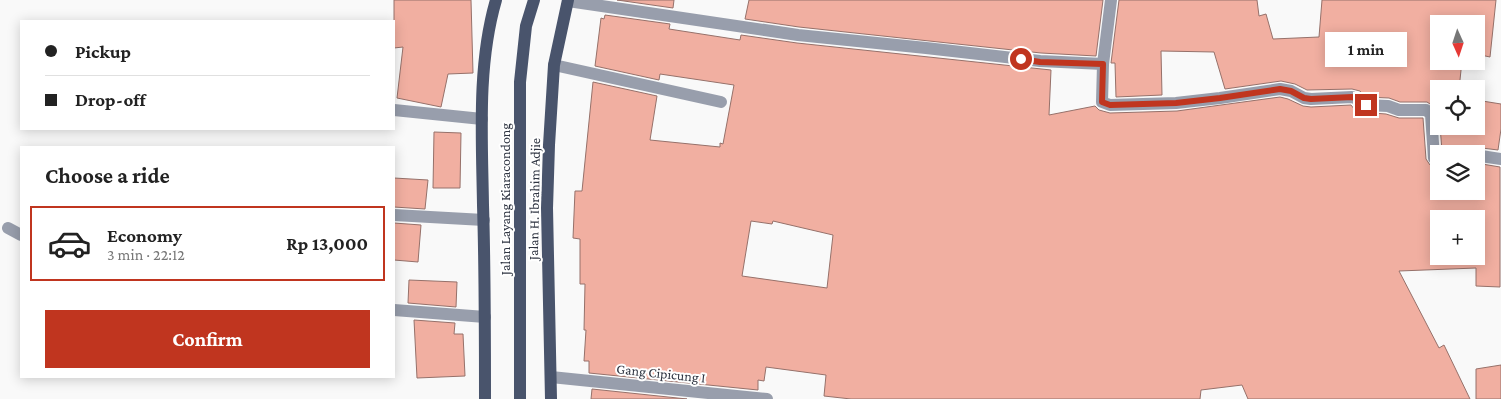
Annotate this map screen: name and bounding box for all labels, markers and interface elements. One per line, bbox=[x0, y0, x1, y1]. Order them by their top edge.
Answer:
north arrow bbox=[1430, 15, 1485, 70]
map controls bbox=[1430, 15, 1485, 265]
callout: 1 min bbox=[1325, 32, 1407, 68]
text: Pickup bbox=[75, 41, 131, 62]
text: 1 min bbox=[1348, 41, 1384, 58]
route start bbox=[1010, 48, 1032, 70]
button: locate bbox=[1430, 80, 1485, 135]
text: Drop-off bbox=[75, 89, 146, 110]
route end bbox=[1355, 94, 1377, 116]
street label: Jalan Layang Kiaracondong bbox=[497, 123, 513, 277]
street label: Jalan H. Ibrahim Adjie bbox=[525, 138, 544, 262]
button: layers bbox=[1430, 145, 1485, 200]
text: Choose a ride bbox=[45, 163, 170, 188]
button: + bbox=[1430, 210, 1485, 265]
icon: car bbox=[47, 221, 92, 266]
text: Economy bbox=[107, 225, 182, 246]
text: Rp 13,000 bbox=[286, 233, 368, 254]
text: 3 min · 22:12 bbox=[107, 246, 185, 263]
button: Confirm bbox=[45, 310, 370, 368]
street label: Gang Cipicung I bbox=[616, 360, 706, 386]

